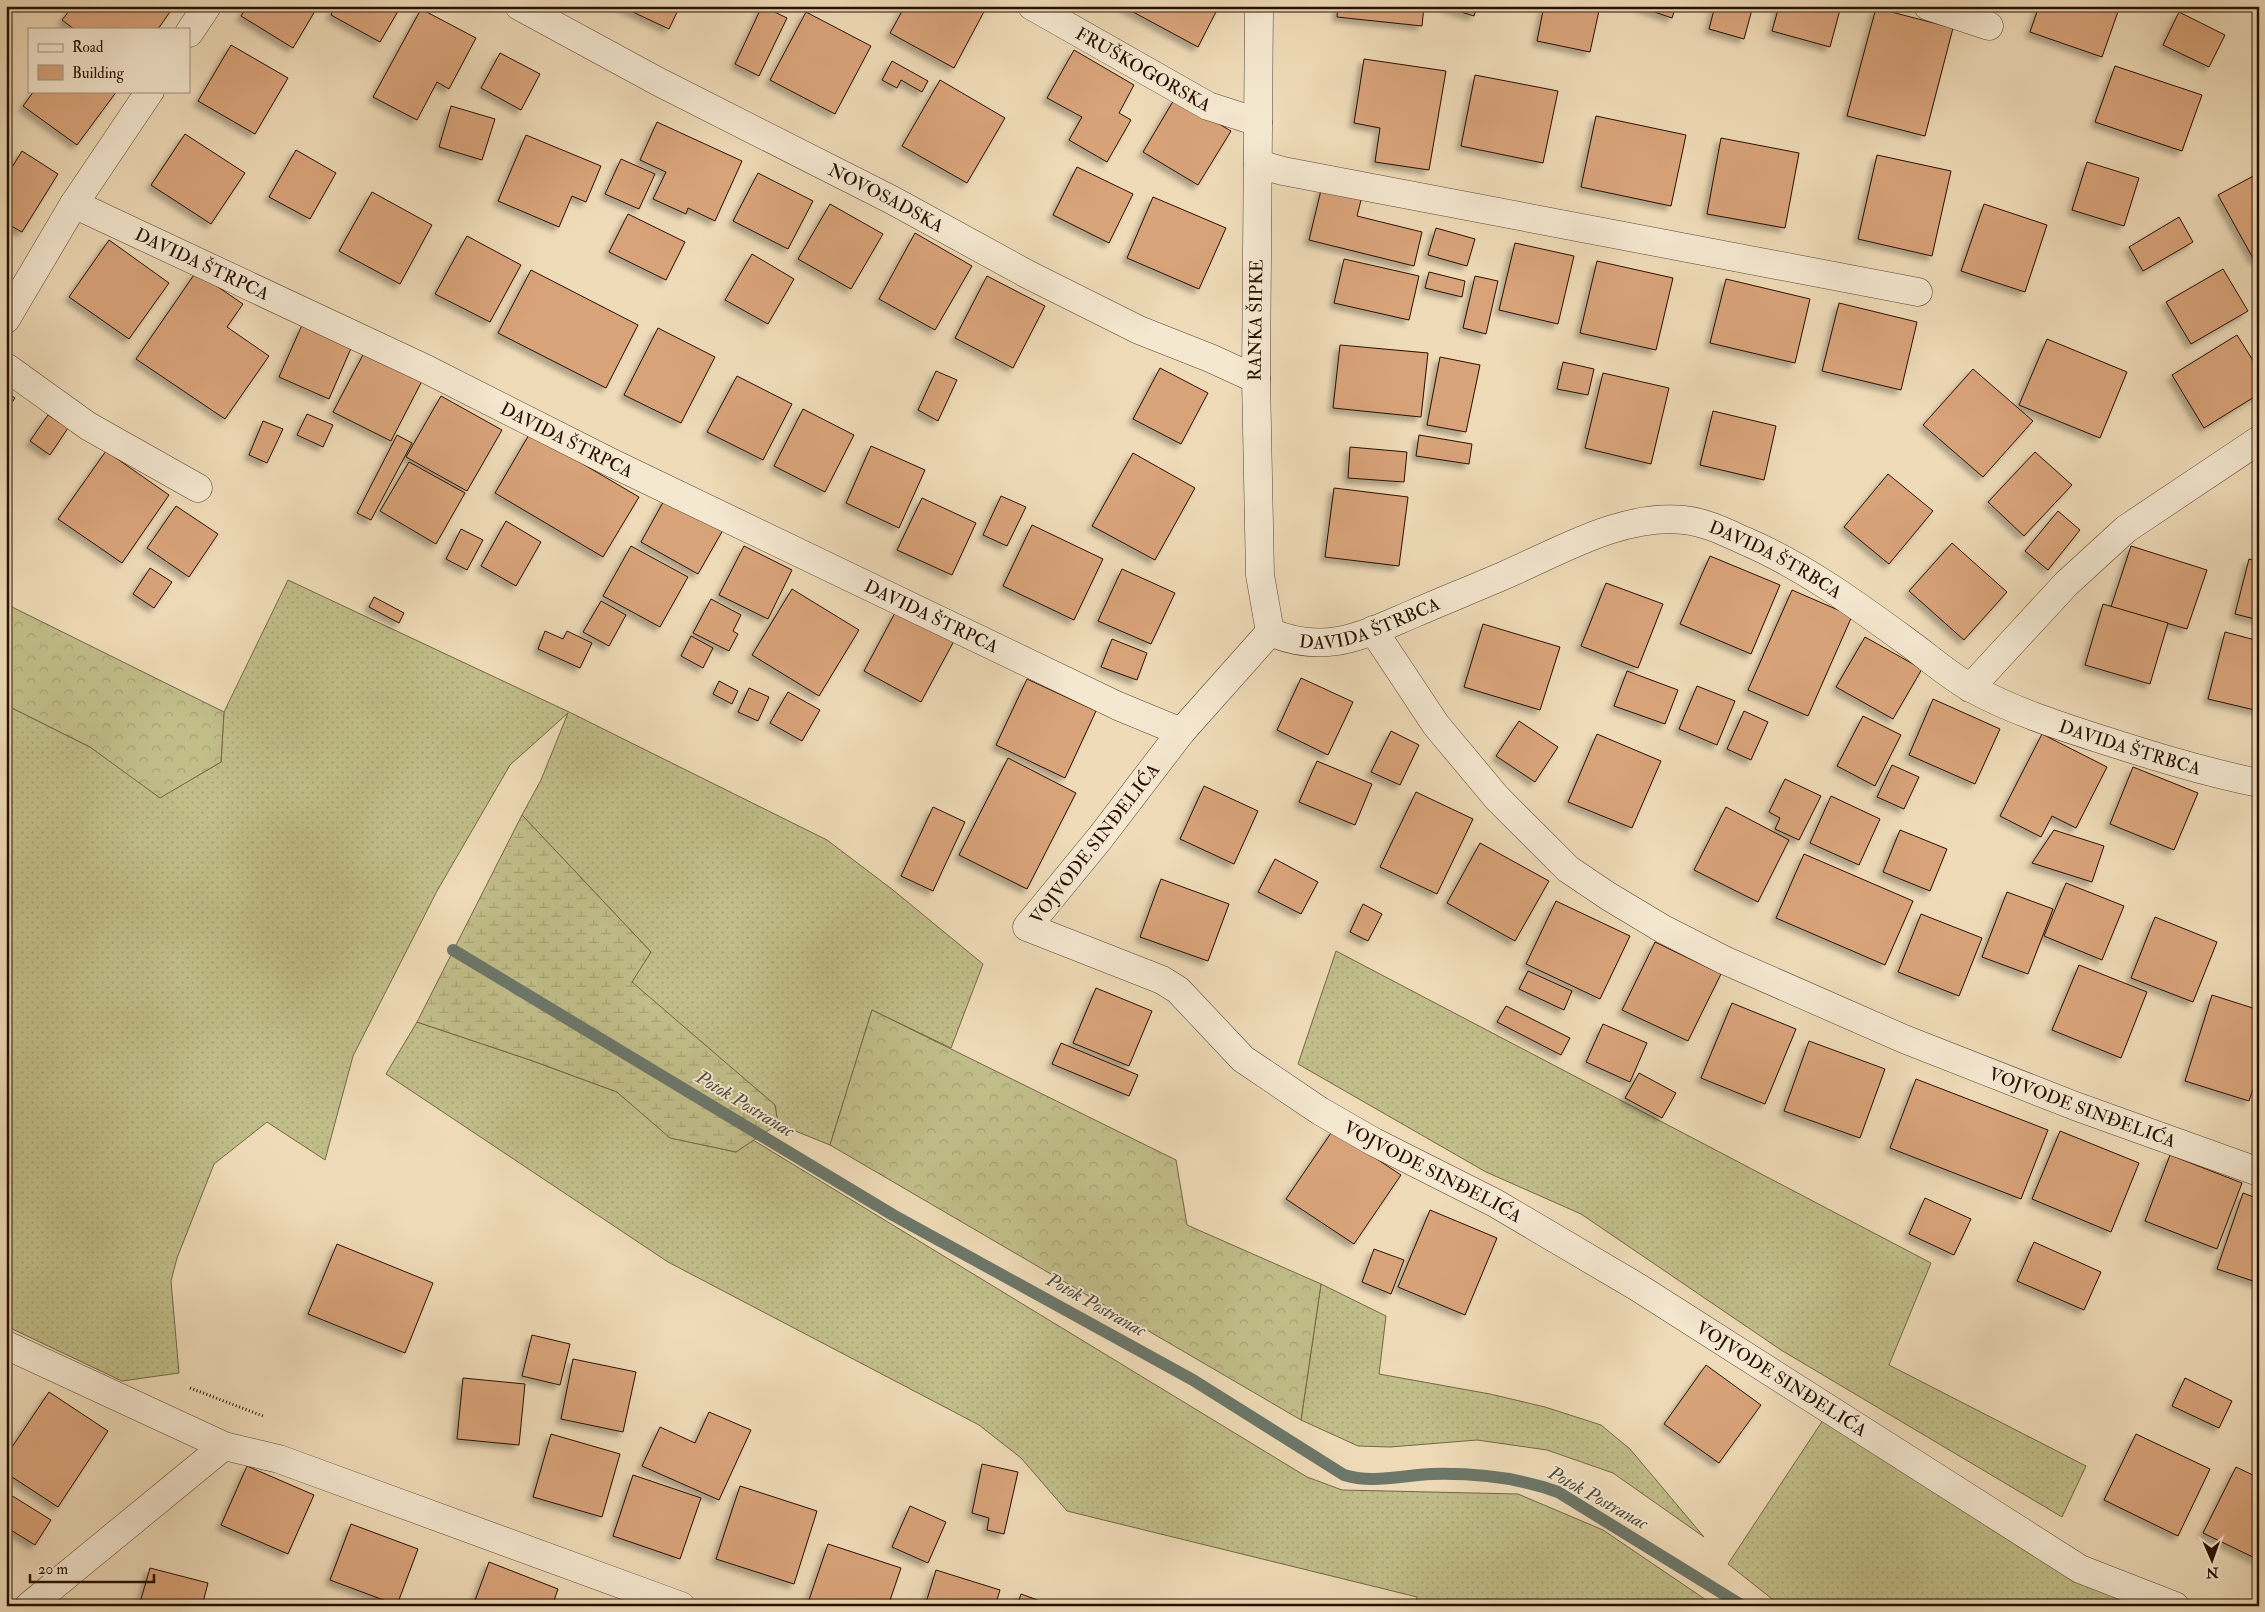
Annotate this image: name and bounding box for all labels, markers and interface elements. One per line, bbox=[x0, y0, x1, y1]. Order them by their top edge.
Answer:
street label: FRUŠKOGORSKA bbox=[1072, 22, 1216, 117]
legend bbox=[28, 28, 190, 92]
text: Road bbox=[72, 38, 104, 57]
text: Building bbox=[72, 64, 124, 83]
street label: NOVOSADSKA bbox=[824, 158, 948, 238]
street label: DAVIDA ŠTRPCA bbox=[131, 223, 273, 306]
street label: RANKA ŠIPKE bbox=[1242, 259, 1269, 381]
street label: DAVIDA ŠTRPCA bbox=[496, 397, 637, 483]
street label: DAVIDA ŠTRBCA bbox=[1706, 515, 1847, 604]
street label: DAVIDA ŠTRPCA bbox=[861, 574, 1003, 659]
street label: DAVIDA ŠTRBCA bbox=[1298, 592, 1444, 654]
street label: DAVIDA ŠTRBCA bbox=[2056, 715, 2204, 780]
street label: VOJVODE SINĐELIĆA bbox=[1025, 758, 1165, 929]
street label: VOJVODE SINĐELIĆA bbox=[1986, 1062, 2180, 1153]
water label: Potok Postranac bbox=[690, 1065, 800, 1143]
street label: VOJVODE SINĐELIĆA bbox=[1339, 1115, 1527, 1228]
water label: Potok Postranac bbox=[1041, 1267, 1151, 1343]
street label: VOJVODE SINĐELIĆA bbox=[1692, 1316, 1872, 1442]
water label: Potok Postranac bbox=[1543, 1460, 1653, 1536]
north arrow bbox=[2188, 1534, 2238, 1584]
scale bar bbox=[30, 1552, 154, 1584]
text: 20 m bbox=[38, 1560, 68, 1579]
text: N bbox=[2205, 1564, 2220, 1581]

